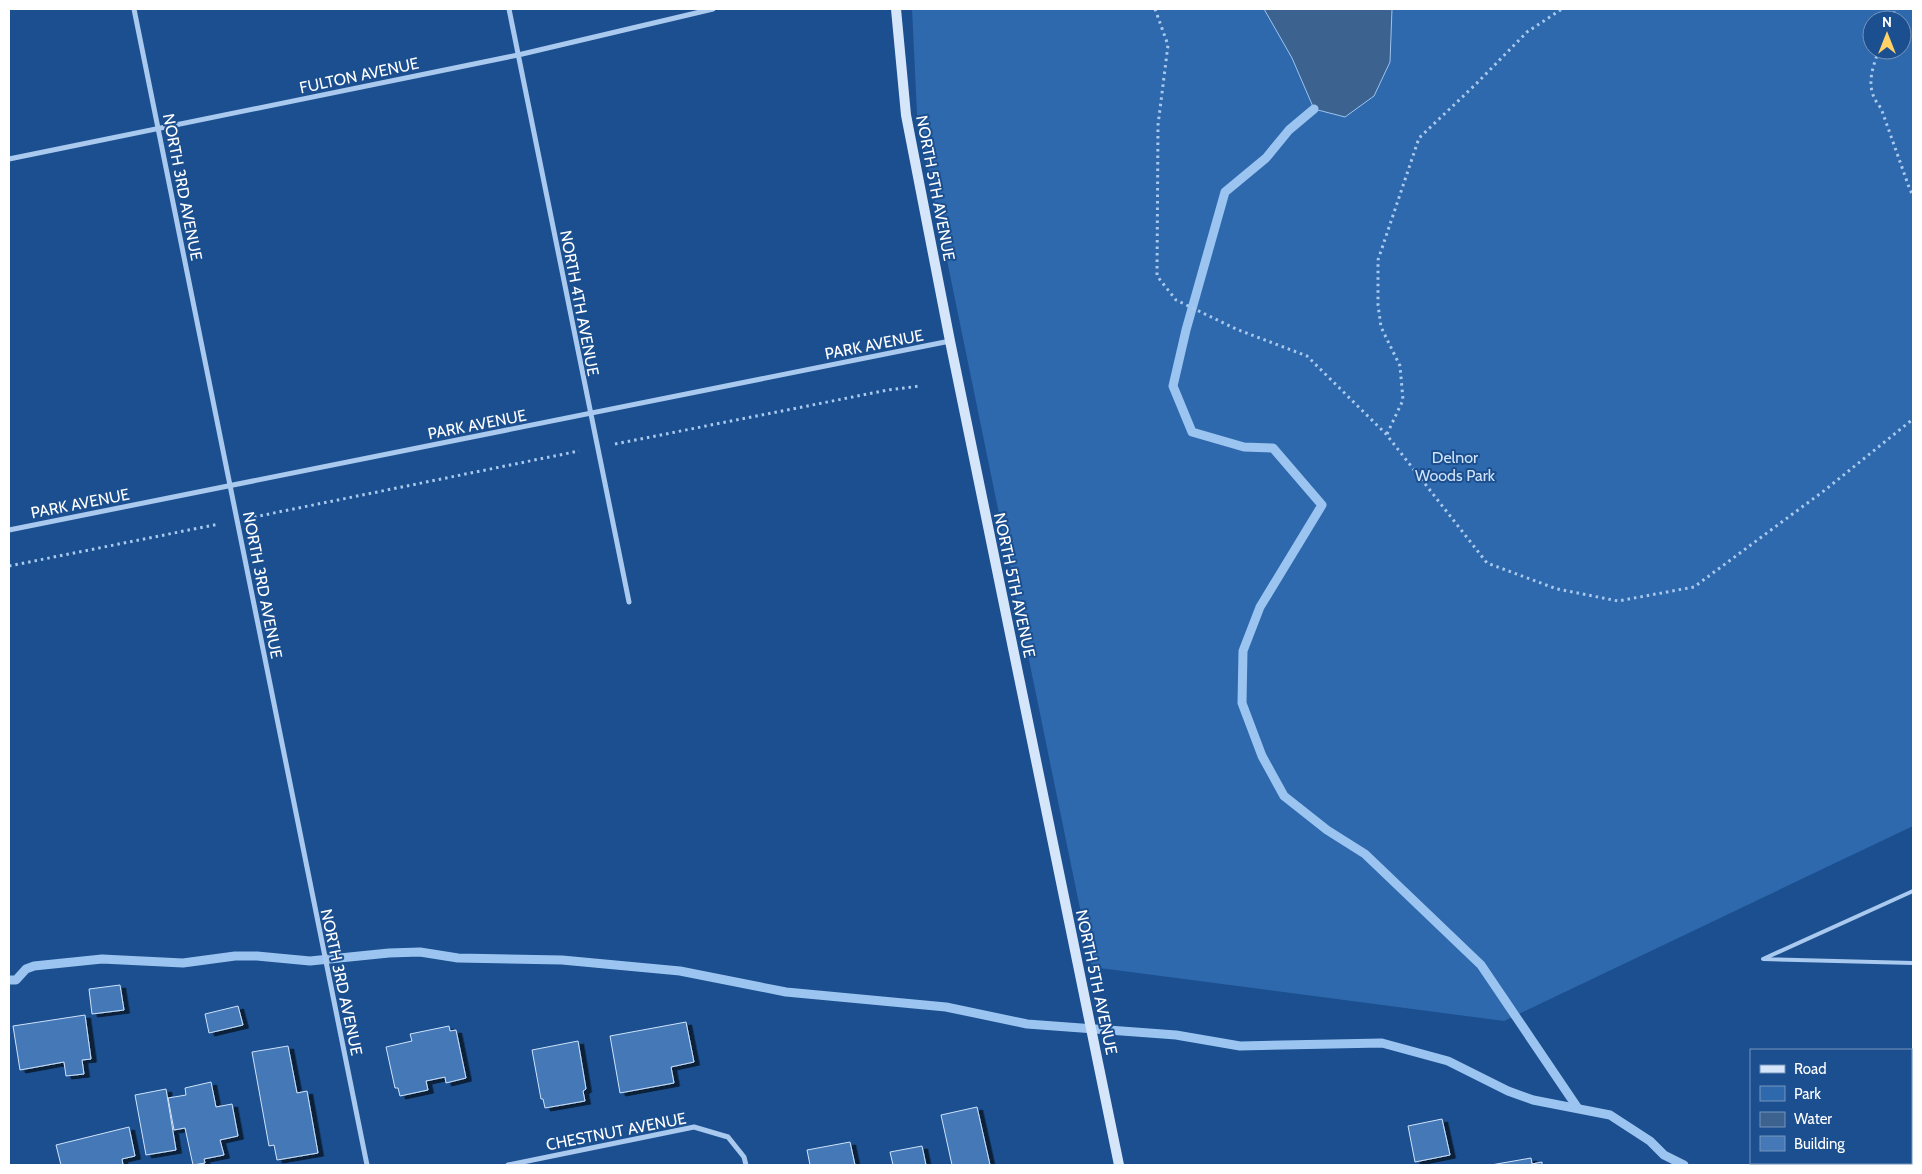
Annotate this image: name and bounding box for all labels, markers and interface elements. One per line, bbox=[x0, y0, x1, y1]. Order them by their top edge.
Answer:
north arrow bbox=[1862, 10, 1912, 60]
text: N bbox=[1882, 13, 1892, 31]
street label: FULTON AVENUE bbox=[298, 54, 421, 97]
street label: NORTH 3RD AVENUE bbox=[159, 112, 206, 262]
street label: NORTH 5TH AVENUE bbox=[912, 114, 959, 263]
street label: NORTH 4TH AVENUE bbox=[556, 229, 603, 378]
street label: PARK AVENUE bbox=[823, 326, 925, 363]
street label: PARK AVENUE bbox=[426, 406, 528, 443]
park label: Delnor Woods Park bbox=[1415, 448, 1496, 485]
street label: PARK AVENUE bbox=[29, 485, 131, 522]
street label: NORTH 3RD AVENUE bbox=[239, 510, 286, 660]
street label: NORTH 5TH AVENUE bbox=[990, 511, 1039, 660]
street label: NORTH 3RD AVENUE bbox=[317, 907, 366, 1057]
street label: NORTH 5TH AVENUE bbox=[1072, 908, 1121, 1057]
legend bbox=[1750, 1049, 1912, 1164]
text: Road bbox=[1794, 1060, 1827, 1078]
text: Park bbox=[1794, 1085, 1821, 1103]
street label: CHESTNUT AVENUE bbox=[544, 1109, 688, 1154]
text: Water bbox=[1794, 1110, 1832, 1128]
text: Building bbox=[1794, 1135, 1845, 1153]

